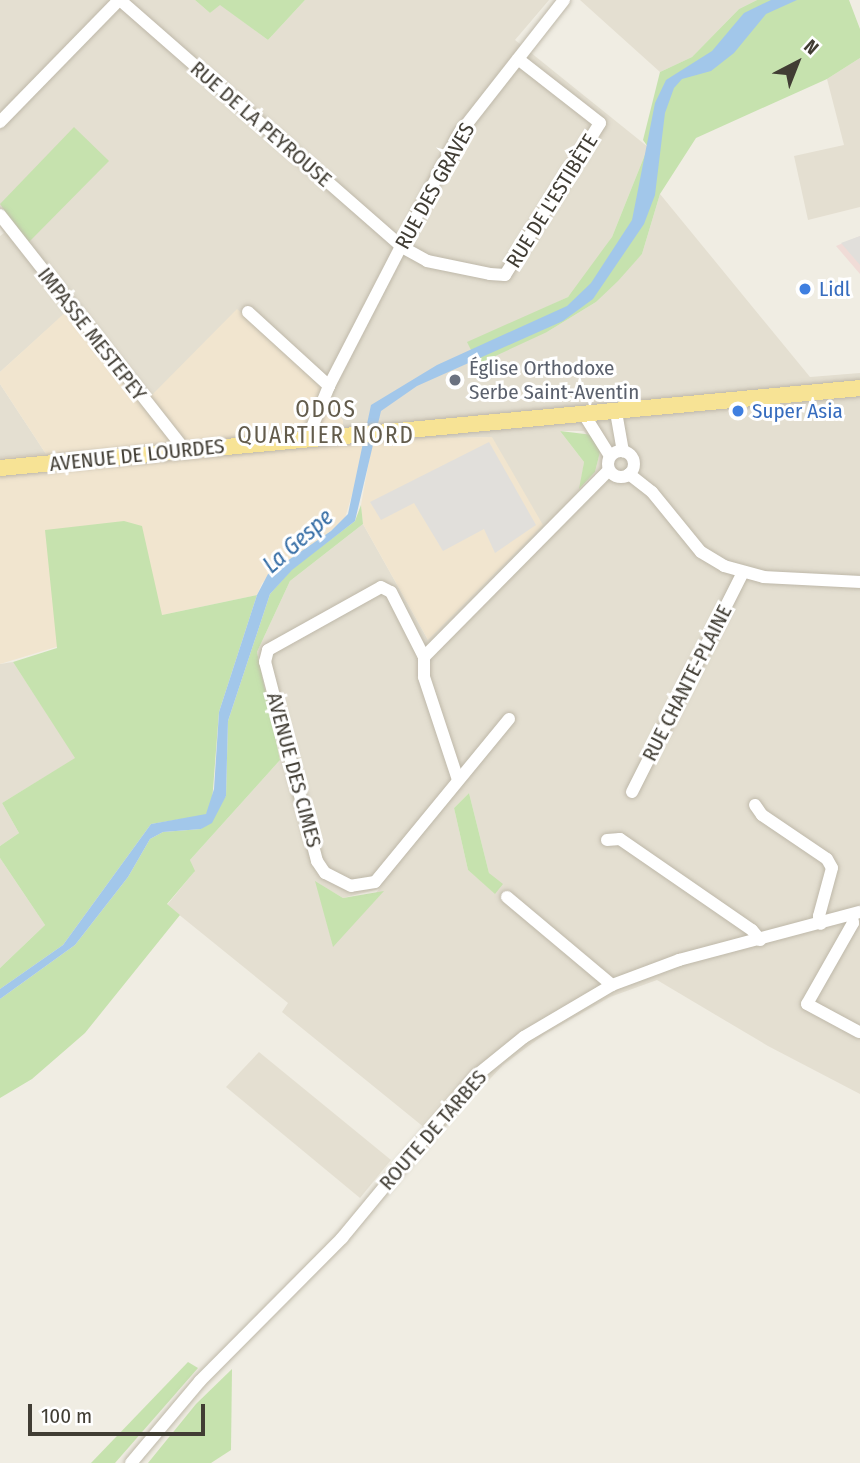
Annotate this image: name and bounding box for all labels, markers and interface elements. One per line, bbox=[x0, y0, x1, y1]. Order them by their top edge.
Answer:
north arrow bbox=[762, 28, 832, 98]
text: N bbox=[799, 35, 823, 59]
street label: RUE DE LA PEYROUSE bbox=[185, 56, 337, 192]
street label: RUE DES GRAVES bbox=[390, 118, 480, 254]
street label: RUE DE L'ESTIBÈTE bbox=[501, 130, 603, 272]
street label: IMPASSE MESTEPEY bbox=[32, 262, 152, 406]
place label: Lidl bbox=[819, 276, 850, 302]
marker: Lidl bbox=[797, 281, 813, 297]
place label: Église Orthodoxe Serbe Saint-Aventin bbox=[469, 355, 639, 405]
marker: Église Orthodoxe Serbe Saint-Aventin bbox=[447, 372, 463, 388]
district label: ODOS QUARTIER NORD bbox=[239, 395, 413, 449]
place label: Super Asia bbox=[752, 398, 843, 424]
marker: Super Asia bbox=[730, 403, 746, 419]
street label: AVENUE DE LOURDES bbox=[48, 433, 226, 477]
water label: La Gespe bbox=[257, 503, 339, 579]
street label: RUE CHANTE-PLAINE bbox=[637, 601, 737, 765]
street label: AVENUE DES CIMES bbox=[261, 690, 327, 850]
street label: ROUTE DE TARBES bbox=[374, 1065, 492, 1195]
scale bar bbox=[32, 1390, 208, 1434]
text: 100 m bbox=[41, 1403, 92, 1429]

